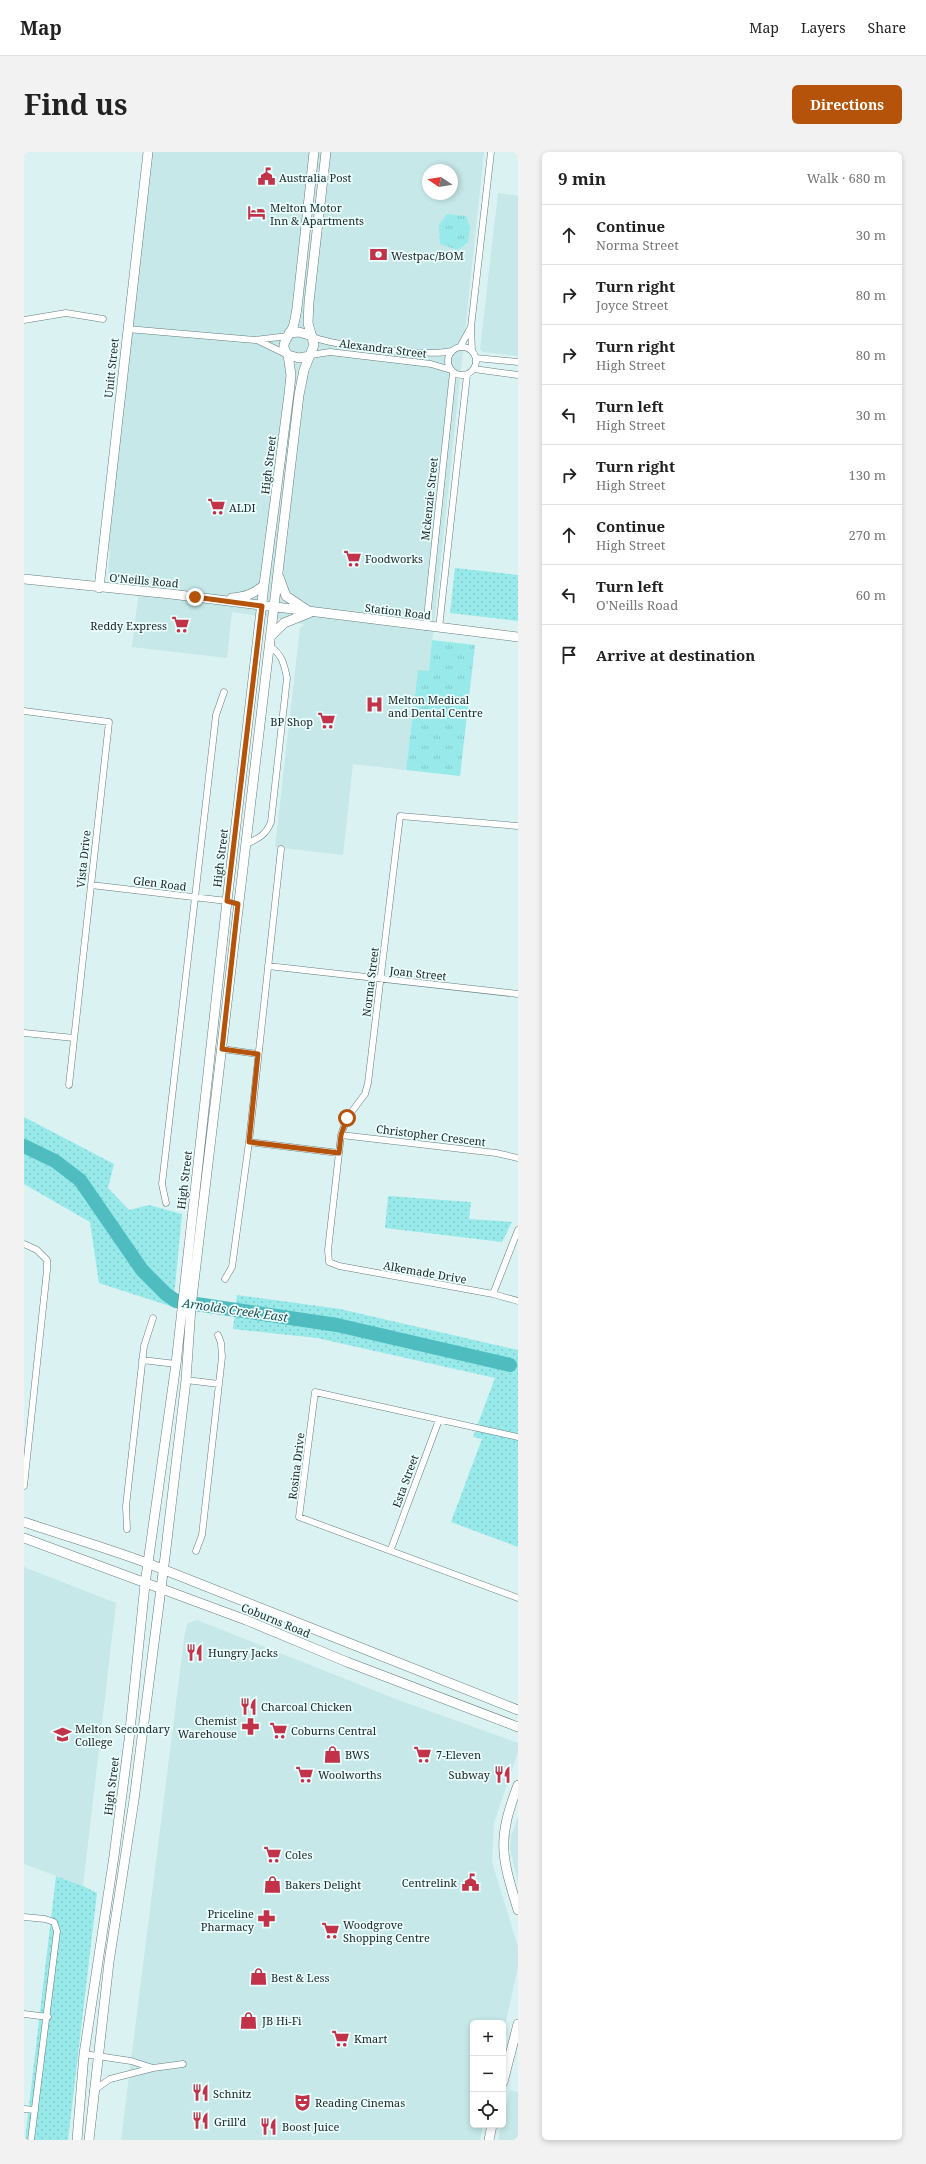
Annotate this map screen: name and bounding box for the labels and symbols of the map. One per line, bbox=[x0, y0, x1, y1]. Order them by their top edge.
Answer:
north arrow bbox=[422, 164, 458, 200]
public building icon: Australia Post bbox=[256, 167, 276, 187]
place label: Australia Post bbox=[279, 170, 351, 185]
place label: Melton Motor Inn & Apartments bbox=[270, 200, 364, 228]
hotel icon: Melton Motor Inn & Apartments bbox=[247, 203, 267, 223]
bank icon: Westpac/BOM bbox=[368, 245, 388, 265]
place label: Westpac/BOM bbox=[391, 248, 464, 263]
street label: Alexandra Street bbox=[338, 335, 428, 361]
street label: Unitt Street bbox=[100, 337, 122, 399]
street label: High Street bbox=[257, 435, 279, 495]
street label: Mckenzie Street bbox=[417, 457, 441, 541]
supermarket icon: ALDI bbox=[206, 497, 226, 517]
place label: ALDI bbox=[229, 500, 256, 515]
supermarket icon: Foodworks bbox=[342, 548, 362, 568]
place label: Foodworks bbox=[365, 551, 423, 566]
street label: O'Neills Road bbox=[109, 569, 180, 591]
route end bbox=[186, 588, 204, 606]
street label: Station Road bbox=[364, 600, 432, 623]
supermarket icon: Reddy Express bbox=[170, 615, 190, 635]
place label: Reddy Express bbox=[90, 618, 167, 633]
place label: Melton Medical and Dental Centre bbox=[388, 692, 483, 720]
hospital icon: Melton Medical and Dental Centre bbox=[365, 695, 385, 715]
supermarket icon: BP Shop bbox=[316, 711, 336, 731]
place label: BP Shop bbox=[270, 714, 313, 729]
street label: High Street bbox=[209, 828, 231, 888]
street label: Vista Drive bbox=[73, 829, 93, 889]
street label: Glen Road bbox=[132, 872, 188, 894]
street label: Norma Street bbox=[358, 946, 382, 1018]
street label: Joan Street bbox=[388, 962, 447, 983]
route start bbox=[338, 1109, 356, 1127]
street label: Christopher Crescent bbox=[375, 1121, 487, 1149]
street label: High Street bbox=[173, 1150, 195, 1210]
street label: Alkemade Drive bbox=[382, 1257, 468, 1287]
water label: Arnolds Creek East bbox=[180, 1294, 290, 1326]
street label: Rosina Drive bbox=[284, 1432, 308, 1500]
street label: Esta Street bbox=[388, 1452, 422, 1510]
street label: Coburns Road bbox=[239, 1599, 313, 1641]
restaurant icon: Hungry Jacks bbox=[185, 1642, 205, 1662]
place label: Hungry Jacks bbox=[208, 1645, 278, 1660]
restaurant icon: Charcoal Chicken bbox=[238, 1696, 258, 1716]
place label: Charcoal Chicken bbox=[261, 1699, 352, 1714]
place label: Chemist Warehouse bbox=[178, 1713, 237, 1741]
pharmacy icon: Chemist Warehouse bbox=[240, 1716, 260, 1736]
supermarket icon: Coburns Central bbox=[268, 1720, 288, 1740]
place label: Melton Secondary College bbox=[75, 1721, 171, 1749]
place label: Coburns Central bbox=[291, 1723, 377, 1738]
school or university icon: Melton Secondary College bbox=[52, 1724, 72, 1744]
shop icon: BWS bbox=[322, 1744, 342, 1764]
supermarket icon: 7-Eleven bbox=[413, 1744, 433, 1764]
place label: BWS bbox=[345, 1747, 369, 1762]
place label: 7-Eleven bbox=[436, 1747, 481, 1762]
street label: High Street bbox=[100, 1756, 122, 1816]
supermarket icon: Woolworths bbox=[295, 1764, 315, 1784]
restaurant icon: Subway bbox=[493, 1764, 513, 1784]
place label: Woolworths bbox=[318, 1767, 382, 1782]
place label: Subway bbox=[449, 1767, 491, 1782]
supermarket icon: Coles bbox=[262, 1844, 282, 1864]
place label: Coles bbox=[285, 1847, 312, 1862]
public building icon: Centrelink bbox=[460, 1872, 480, 1892]
shop icon: Bakers Delight bbox=[262, 1874, 282, 1894]
place label: Centrelink bbox=[402, 1875, 458, 1890]
place label: Bakers Delight bbox=[285, 1877, 361, 1892]
place label: Priceline Pharmacy bbox=[201, 1906, 255, 1934]
pharmacy icon: Priceline Pharmacy bbox=[257, 1909, 277, 1929]
place label: Woodgrove Shopping Centre bbox=[343, 1917, 430, 1945]
supermarket icon: Woodgrove Shopping Centre bbox=[320, 1920, 340, 1940]
shop icon: Best & Less bbox=[248, 1967, 268, 1987]
place label: Best & Less bbox=[271, 1970, 329, 1985]
shop icon: JB Hi-Fi bbox=[239, 2010, 259, 2030]
place label: JB Hi-Fi bbox=[261, 2013, 302, 2028]
supermarket icon: Kmart bbox=[331, 2028, 351, 2048]
place label: Kmart bbox=[354, 2031, 387, 2046]
restaurant icon: Schnitz bbox=[190, 2083, 210, 2103]
place label: Schnitz bbox=[213, 2086, 252, 2101]
theatre icon: Reading Cinemas bbox=[292, 2092, 312, 2112]
place label: Reading Cinemas bbox=[315, 2095, 405, 2110]
restaurant icon: Grill'd bbox=[191, 2111, 211, 2131]
place label: Grill'd bbox=[214, 2114, 247, 2129]
restaurant icon: Boost Juice bbox=[259, 2116, 279, 2136]
place label: Boost Juice bbox=[282, 2119, 339, 2134]

